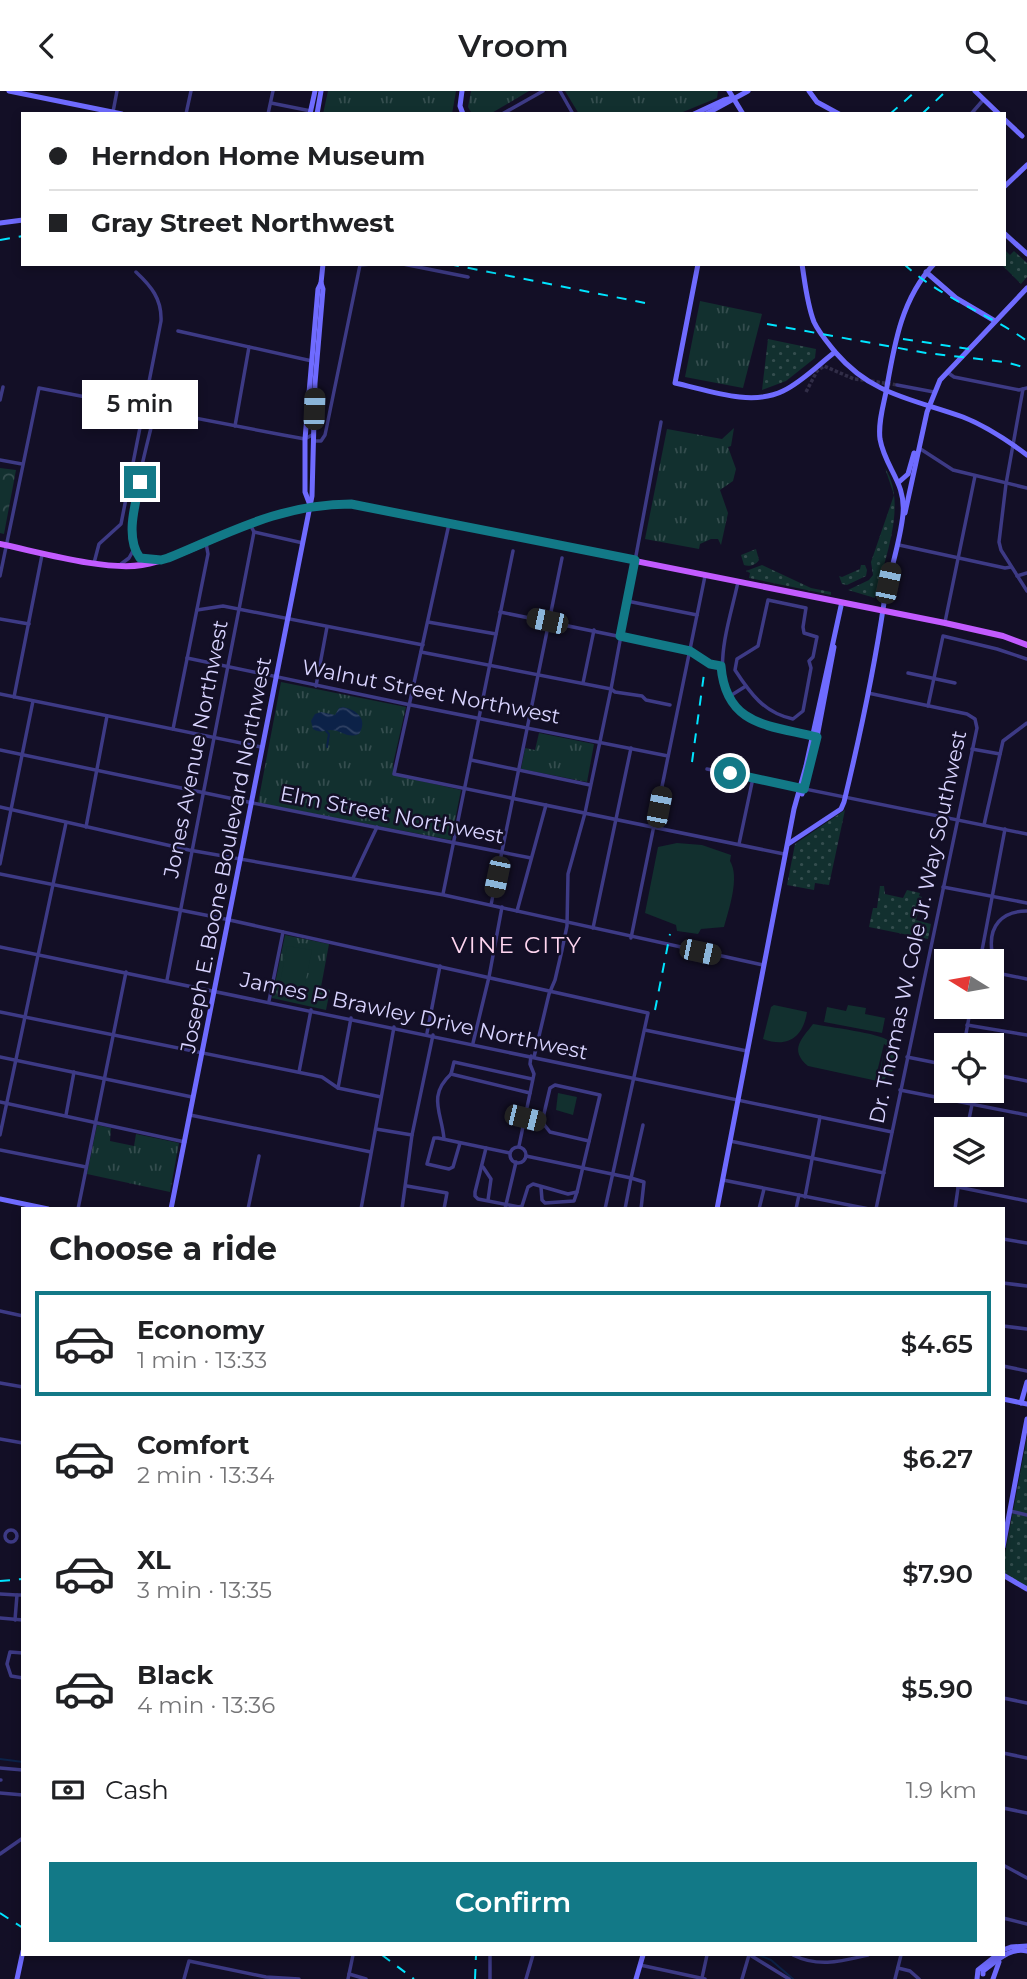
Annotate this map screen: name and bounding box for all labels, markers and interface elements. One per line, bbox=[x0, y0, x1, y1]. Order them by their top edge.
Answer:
text: Vroom bbox=[458, 26, 569, 65]
icon: back bbox=[28, 27, 66, 65]
icon: search bbox=[961, 27, 999, 65]
text: Herndon Home Museum bbox=[91, 140, 425, 172]
text: Gray Street Northwest bbox=[91, 207, 394, 239]
callout: 5 min bbox=[82, 381, 198, 429]
car bbox=[303, 388, 326, 430]
text: 5 min bbox=[107, 390, 173, 418]
route end bbox=[124, 466, 156, 498]
car bbox=[874, 560, 903, 606]
car bbox=[525, 606, 570, 636]
street label: Jones Avenue Northwest bbox=[158, 618, 233, 881]
street label: Walnut Street Northwest bbox=[300, 654, 562, 729]
street label: Joseph E. Boone Boulevard Northwest bbox=[175, 655, 276, 1056]
street label: Dr. Thomas W. Cole Jr. Way Southwest bbox=[864, 728, 971, 1126]
route start bbox=[714, 757, 746, 789]
street label: Elm Street Northwest bbox=[278, 781, 506, 848]
car bbox=[645, 784, 674, 830]
car bbox=[483, 854, 512, 900]
district label: VINE CITY bbox=[451, 931, 583, 959]
car bbox=[678, 937, 723, 967]
north arrow bbox=[934, 949, 1004, 1019]
map controls bbox=[934, 949, 1004, 1187]
street label: James P Brawley Drive Northwest bbox=[237, 966, 590, 1065]
button: locate bbox=[934, 1033, 1004, 1103]
car bbox=[503, 1103, 548, 1133]
button: layers bbox=[934, 1117, 1004, 1187]
text: Choose a ride bbox=[49, 1229, 277, 1268]
icon: car bbox=[53, 1312, 116, 1375]
text: Economy bbox=[137, 1314, 264, 1346]
text: $4.65 bbox=[901, 1328, 973, 1360]
text: 1 min · 13:33 bbox=[137, 1346, 267, 1374]
icon: car bbox=[53, 1427, 116, 1490]
text: Comfort bbox=[137, 1429, 249, 1461]
text: $6.27 bbox=[903, 1443, 973, 1475]
text: 2 min · 13:34 bbox=[137, 1461, 274, 1489]
icon: car bbox=[53, 1542, 116, 1605]
text: XL bbox=[137, 1544, 171, 1576]
text: $7.90 bbox=[902, 1558, 973, 1590]
text: 3 min · 13:35 bbox=[137, 1576, 272, 1604]
icon: car bbox=[53, 1657, 116, 1720]
text: Black bbox=[137, 1659, 213, 1691]
text: $5.90 bbox=[901, 1673, 973, 1705]
text: 4 min · 13:36 bbox=[137, 1691, 275, 1719]
icon: cash bbox=[49, 1771, 87, 1809]
text: Cash bbox=[105, 1774, 169, 1806]
text: 1.9 km bbox=[906, 1776, 977, 1804]
button: Confirm bbox=[49, 1862, 977, 1942]

